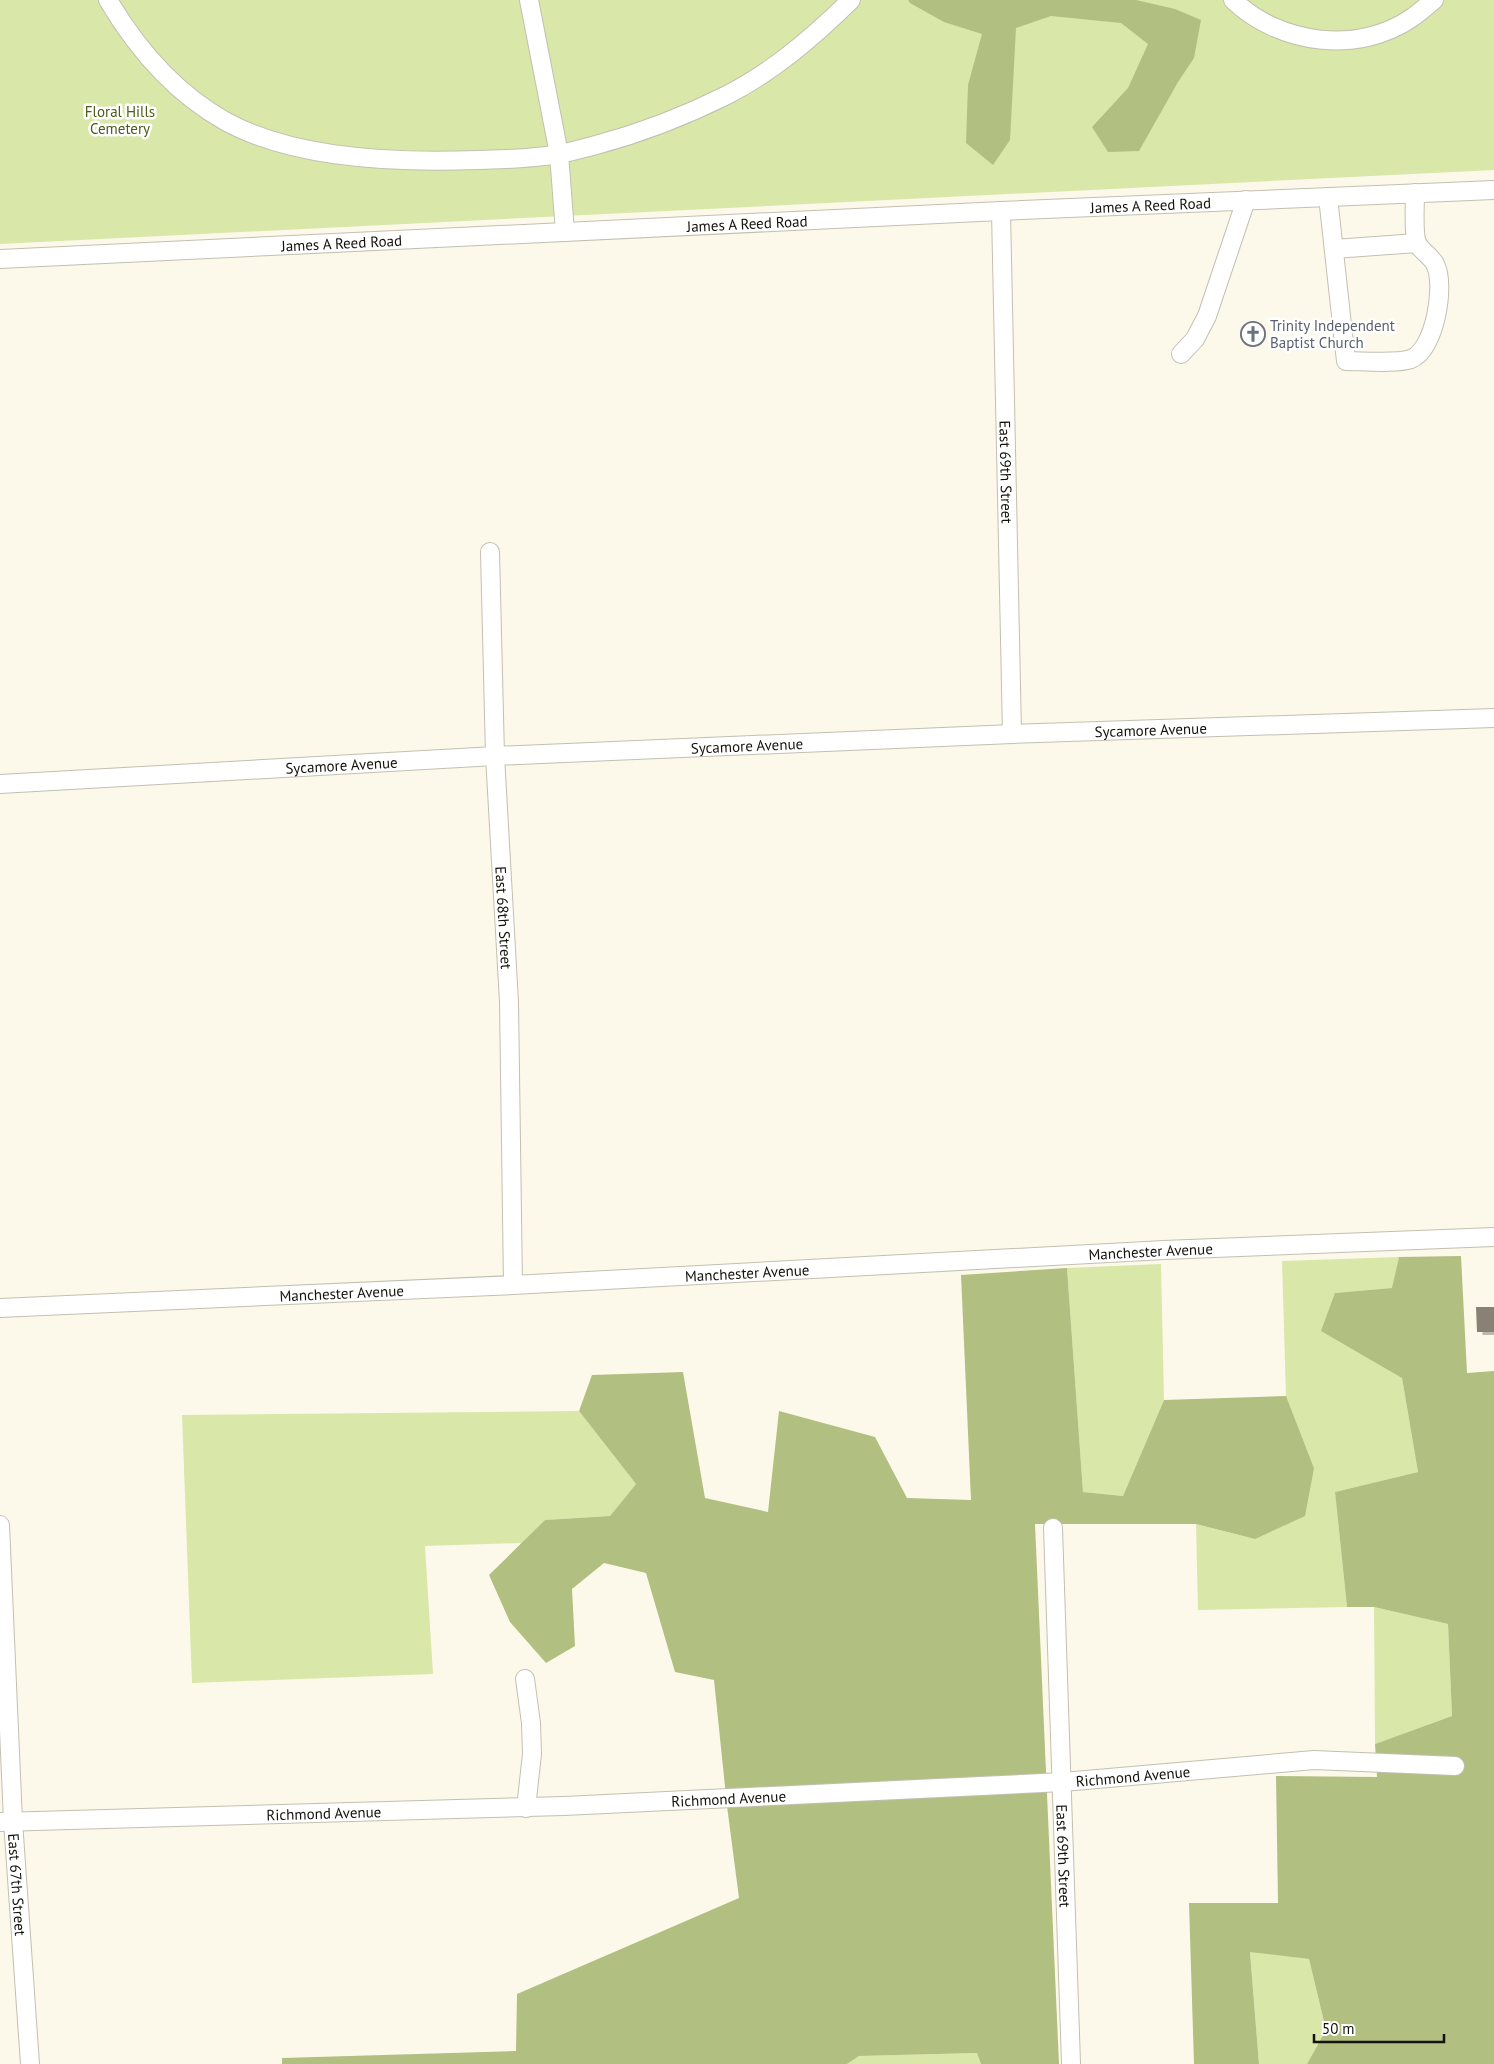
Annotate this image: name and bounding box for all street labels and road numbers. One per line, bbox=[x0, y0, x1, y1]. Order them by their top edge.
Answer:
street label: James A Reed Road bbox=[1089, 193, 1212, 217]
street label: James A Reed Road bbox=[685, 211, 808, 236]
street label: James A Reed Road bbox=[280, 230, 402, 255]
street label: East 69th Street bbox=[996, 420, 1017, 524]
street label: Sycamore Avenue bbox=[1094, 718, 1207, 741]
street label: Sycamore Avenue bbox=[690, 733, 804, 757]
street label: Sycamore Avenue bbox=[285, 752, 398, 777]
street label: East 68th Street bbox=[492, 866, 517, 970]
street label: Manchester Avenue bbox=[1088, 1239, 1213, 1264]
street label: Manchester Avenue bbox=[684, 1260, 810, 1285]
street label: Manchester Avenue bbox=[279, 1280, 404, 1305]
street label: Richmond Avenue bbox=[1075, 1761, 1191, 1790]
street label: Richmond Avenue bbox=[671, 1786, 786, 1810]
street label: Richmond Avenue bbox=[266, 1802, 382, 1824]
street label: East 69th Street bbox=[1053, 1804, 1075, 1908]
street label: East 67th Street bbox=[4, 1833, 31, 1936]

